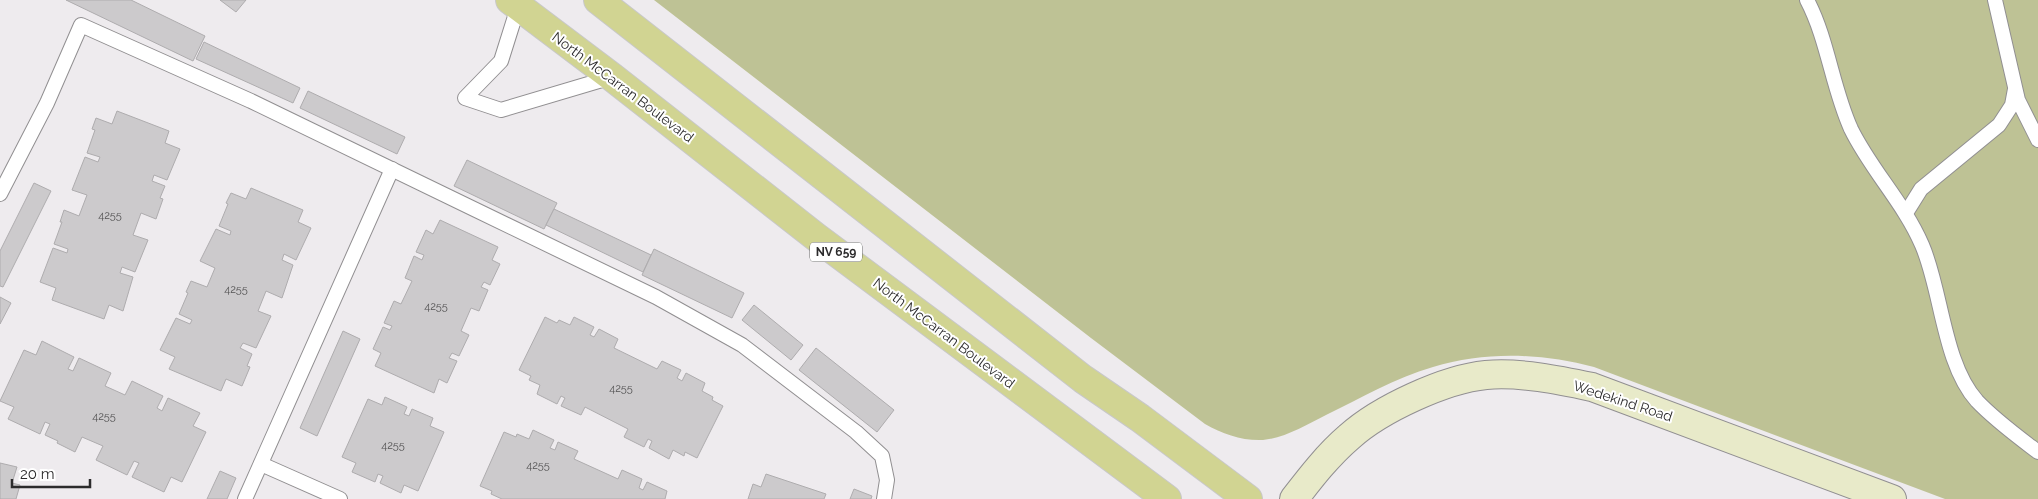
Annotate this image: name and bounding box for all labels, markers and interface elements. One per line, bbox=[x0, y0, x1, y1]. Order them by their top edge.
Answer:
street label: North McCarran Boulevard bbox=[549, 29, 697, 145]
house number: 4255 bbox=[98, 209, 122, 222]
road number: NV 659 bbox=[810, 242, 862, 262]
street label: North McCarran Boulevard bbox=[870, 275, 1018, 391]
house number: 4255 bbox=[224, 283, 248, 296]
house number: 4255 bbox=[424, 300, 448, 313]
street label: Wedekind Road bbox=[1571, 377, 1675, 425]
house number: 4255 bbox=[609, 382, 633, 395]
house number: 4255 bbox=[92, 410, 116, 423]
house number: 4255 bbox=[381, 439, 405, 452]
scale bar bbox=[12, 456, 90, 488]
house number: 4255 bbox=[526, 459, 550, 472]
text: 20 m bbox=[20, 465, 55, 483]

